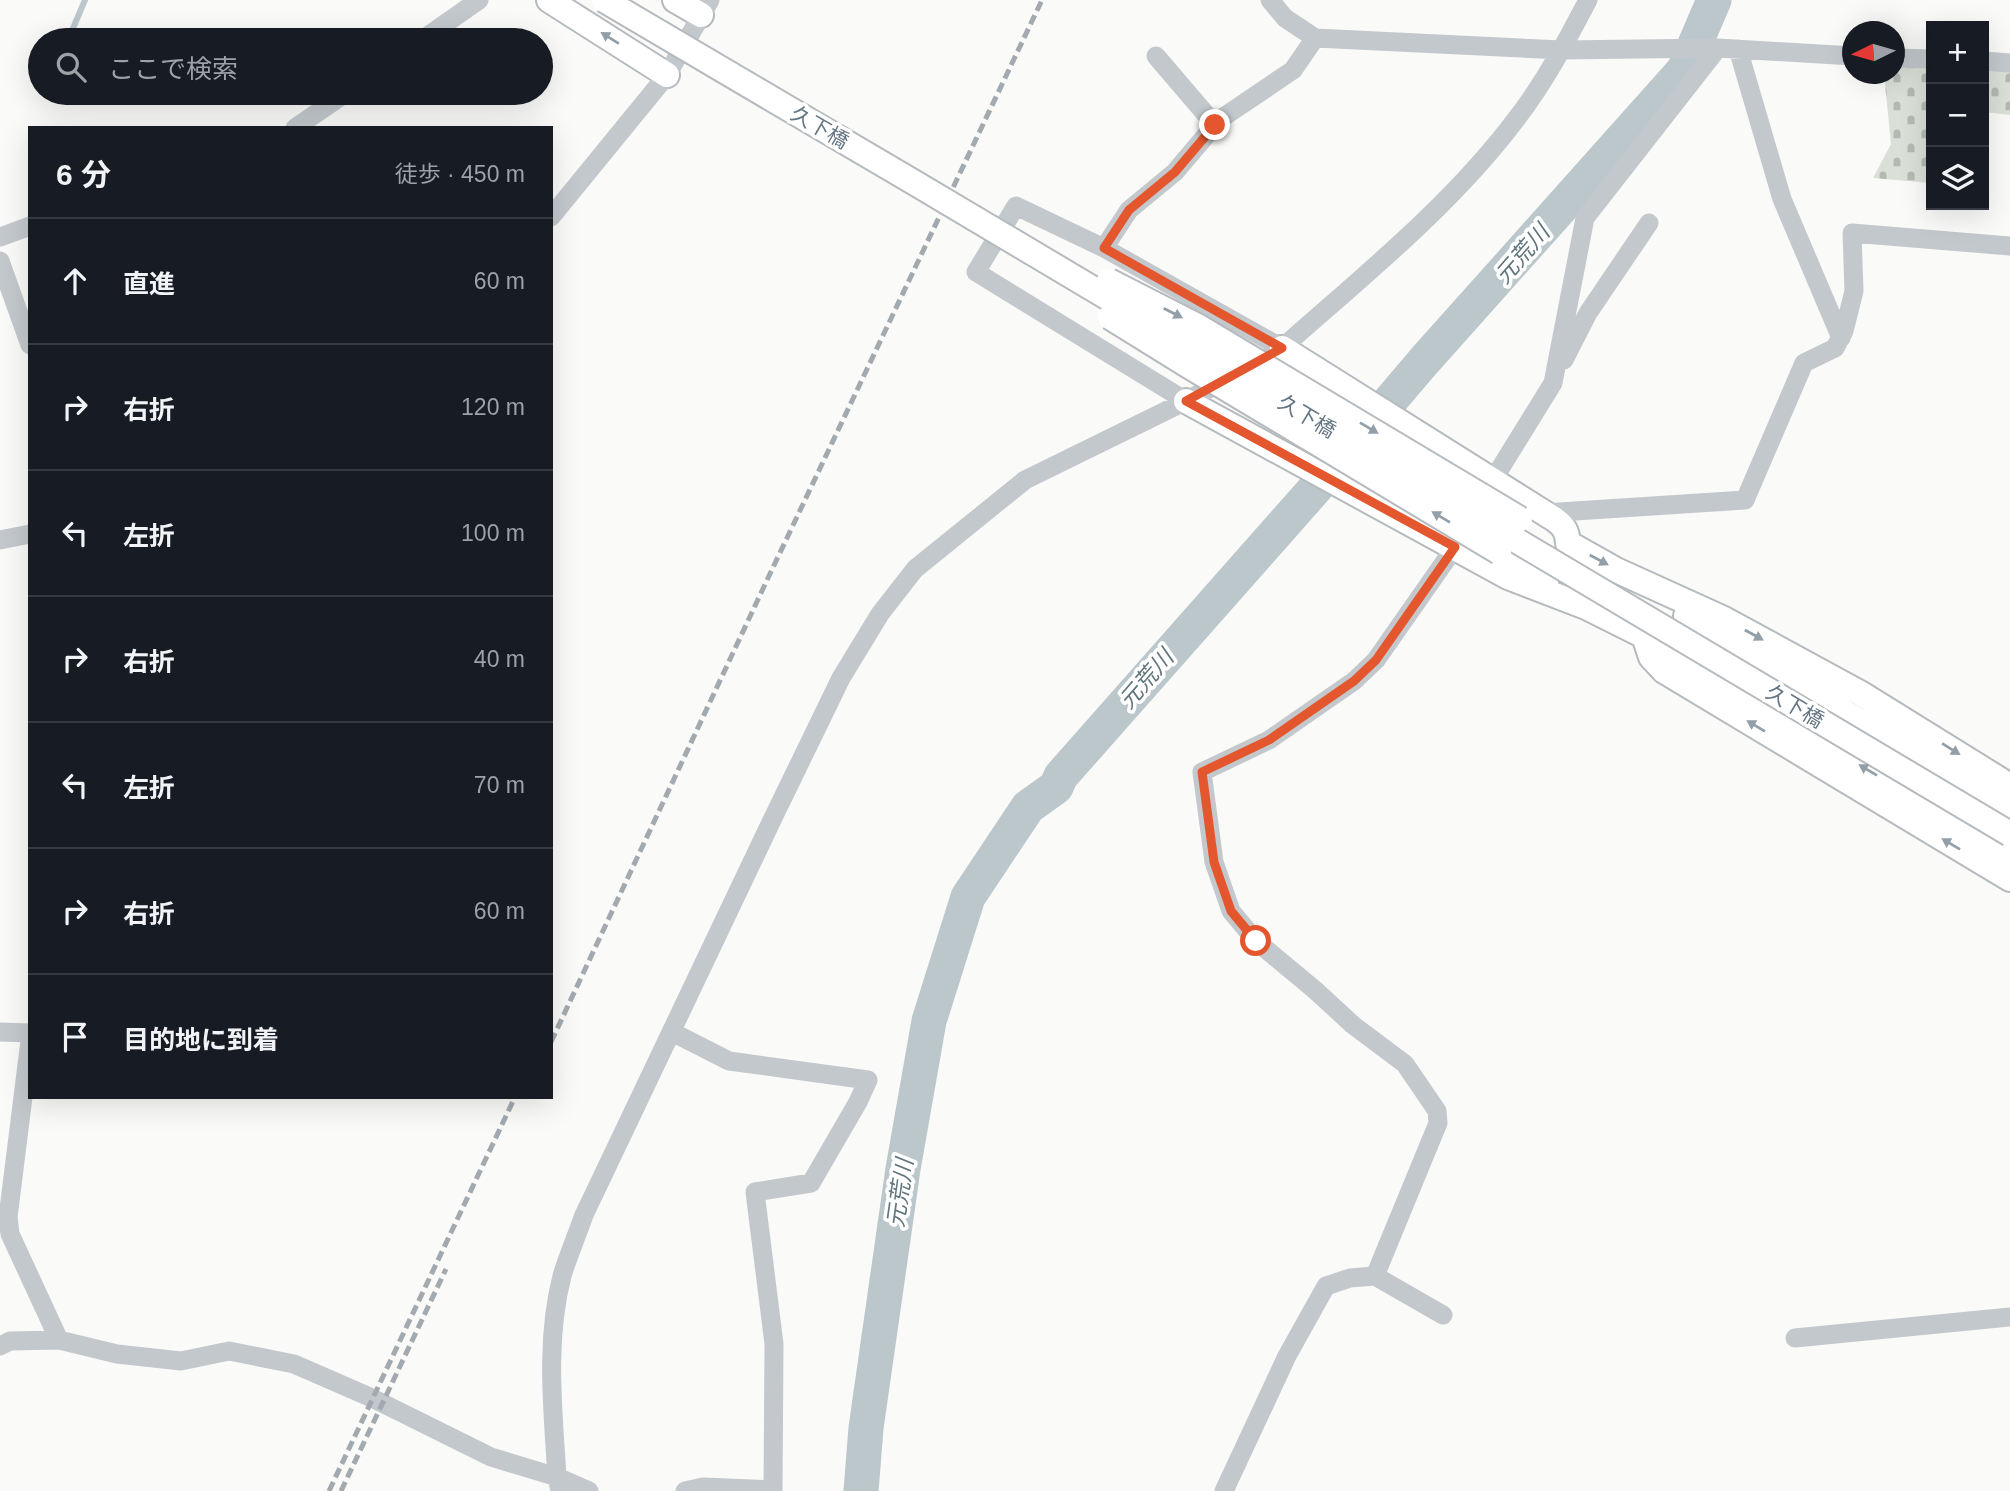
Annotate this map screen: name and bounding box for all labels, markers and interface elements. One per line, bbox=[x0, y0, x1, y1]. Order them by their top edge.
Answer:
north arrow bbox=[1842, 21, 1905, 84]
map controls bbox=[1926, 21, 1989, 210]
button: + bbox=[1926, 21, 1989, 84]
search box bbox=[28, 28, 553, 105]
one-way arrow bbox=[600, 32, 619, 45]
icon: search bbox=[52, 48, 90, 86]
text: ここで検索 bbox=[108, 54, 238, 84]
button: − bbox=[1926, 84, 1989, 147]
street label: 久下橋 bbox=[787, 101, 853, 153]
route end bbox=[1199, 109, 1230, 140]
button: layers bbox=[1926, 147, 1989, 210]
text: 6 分 bbox=[56, 158, 111, 191]
text: 徒歩 · 450 m bbox=[395, 161, 525, 187]
water label: 元荒川 bbox=[1490, 217, 1556, 289]
icon: ahead bbox=[56, 262, 94, 300]
text: 60 m bbox=[474, 268, 525, 294]
text: 直進 bbox=[123, 269, 175, 299]
one-way arrow bbox=[1163, 308, 1183, 319]
icon: right bbox=[56, 388, 94, 426]
street label: 久下橋 bbox=[1274, 390, 1340, 442]
text: 120 m bbox=[461, 394, 525, 420]
text: 右折 bbox=[123, 395, 175, 425]
one-way arrow bbox=[1359, 422, 1378, 435]
one-way arrow bbox=[1431, 510, 1450, 523]
icon: left bbox=[56, 514, 94, 552]
text: 100 m bbox=[461, 520, 525, 546]
text: 左折 bbox=[123, 521, 175, 551]
one-way arrow bbox=[1589, 555, 1609, 566]
one-way arrow bbox=[1744, 629, 1764, 641]
icon: right bbox=[56, 640, 94, 678]
water label: 元荒川 bbox=[1114, 642, 1180, 714]
text: 40 m bbox=[474, 646, 525, 672]
text: 右折 bbox=[123, 647, 175, 677]
street label: 久下橋 bbox=[1762, 680, 1828, 732]
one-way arrow bbox=[1747, 720, 1766, 733]
one-way arrow bbox=[1941, 743, 1960, 755]
one-way arrow bbox=[1858, 764, 1877, 777]
icon: left bbox=[56, 766, 94, 804]
text: 70 m bbox=[474, 772, 525, 798]
text: 左折 bbox=[123, 773, 175, 803]
one-way arrow bbox=[1942, 837, 1961, 850]
icon: right bbox=[56, 892, 94, 930]
text: 60 m bbox=[474, 898, 525, 924]
text: 右折 bbox=[123, 899, 175, 929]
route start bbox=[1240, 925, 1271, 956]
icon: arrive bbox=[56, 1018, 94, 1056]
text: 目的地に到着 bbox=[123, 1025, 279, 1055]
water label: 元荒川 bbox=[882, 1154, 918, 1229]

